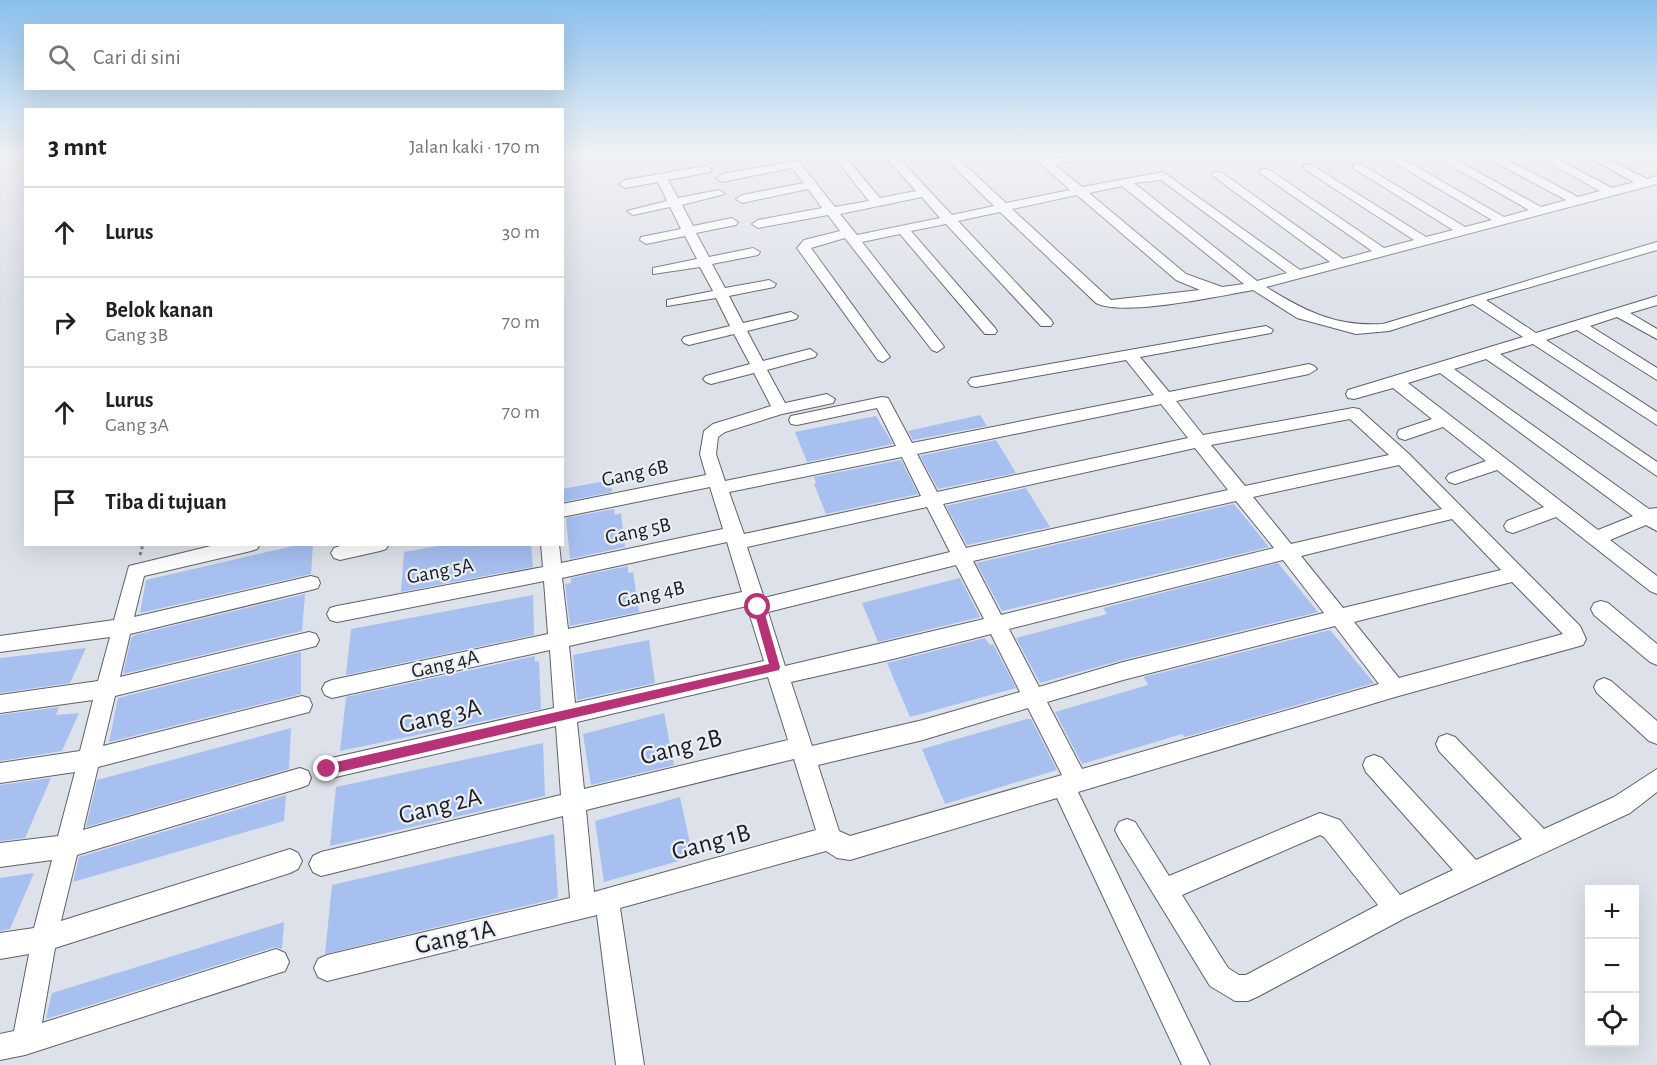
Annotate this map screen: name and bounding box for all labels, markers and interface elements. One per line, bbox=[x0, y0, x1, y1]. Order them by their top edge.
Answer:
search box bbox=[24, 24, 564, 90]
icon: search bbox=[45, 41, 78, 74]
text: Cari di sini bbox=[93, 46, 181, 68]
text: 3 mnt bbox=[48, 134, 107, 160]
text: Jalan kaki · 170 m bbox=[409, 137, 540, 157]
icon: ahead bbox=[48, 216, 81, 249]
text: Lurus bbox=[105, 221, 154, 243]
text: 30 m bbox=[502, 222, 540, 242]
text: Belok kanan bbox=[105, 299, 213, 321]
icon: right bbox=[48, 306, 81, 339]
text: 70 m bbox=[502, 312, 540, 332]
text: Gang 3B bbox=[105, 325, 168, 345]
text: Lurus bbox=[105, 389, 154, 411]
icon: ahead bbox=[48, 396, 81, 429]
text: 70 m bbox=[502, 402, 540, 422]
text: Gang 3A bbox=[105, 415, 169, 435]
street label: Gang 6B bbox=[600, 456, 670, 490]
icon: arrive bbox=[48, 486, 81, 519]
text: Tiba di tujuan bbox=[105, 491, 227, 513]
street label: Gang 5B bbox=[603, 514, 673, 548]
street label: Gang 5A bbox=[405, 554, 475, 588]
street label: Gang 4B bbox=[616, 577, 686, 611]
route start bbox=[744, 593, 770, 619]
street label: Gang 4A bbox=[409, 646, 481, 682]
street label: Gang 3A bbox=[397, 694, 483, 738]
street label: Gang 2B bbox=[637, 724, 725, 770]
route end bbox=[313, 755, 339, 781]
street label: Gang 2A bbox=[396, 783, 484, 829]
street label: Gang 1B bbox=[669, 819, 753, 865]
map controls bbox=[1585, 885, 1639, 1047]
button: + bbox=[1585, 885, 1639, 939]
street label: Gang 1A bbox=[412, 915, 498, 959]
button: − bbox=[1585, 939, 1639, 993]
button: locate bbox=[1585, 993, 1639, 1047]

